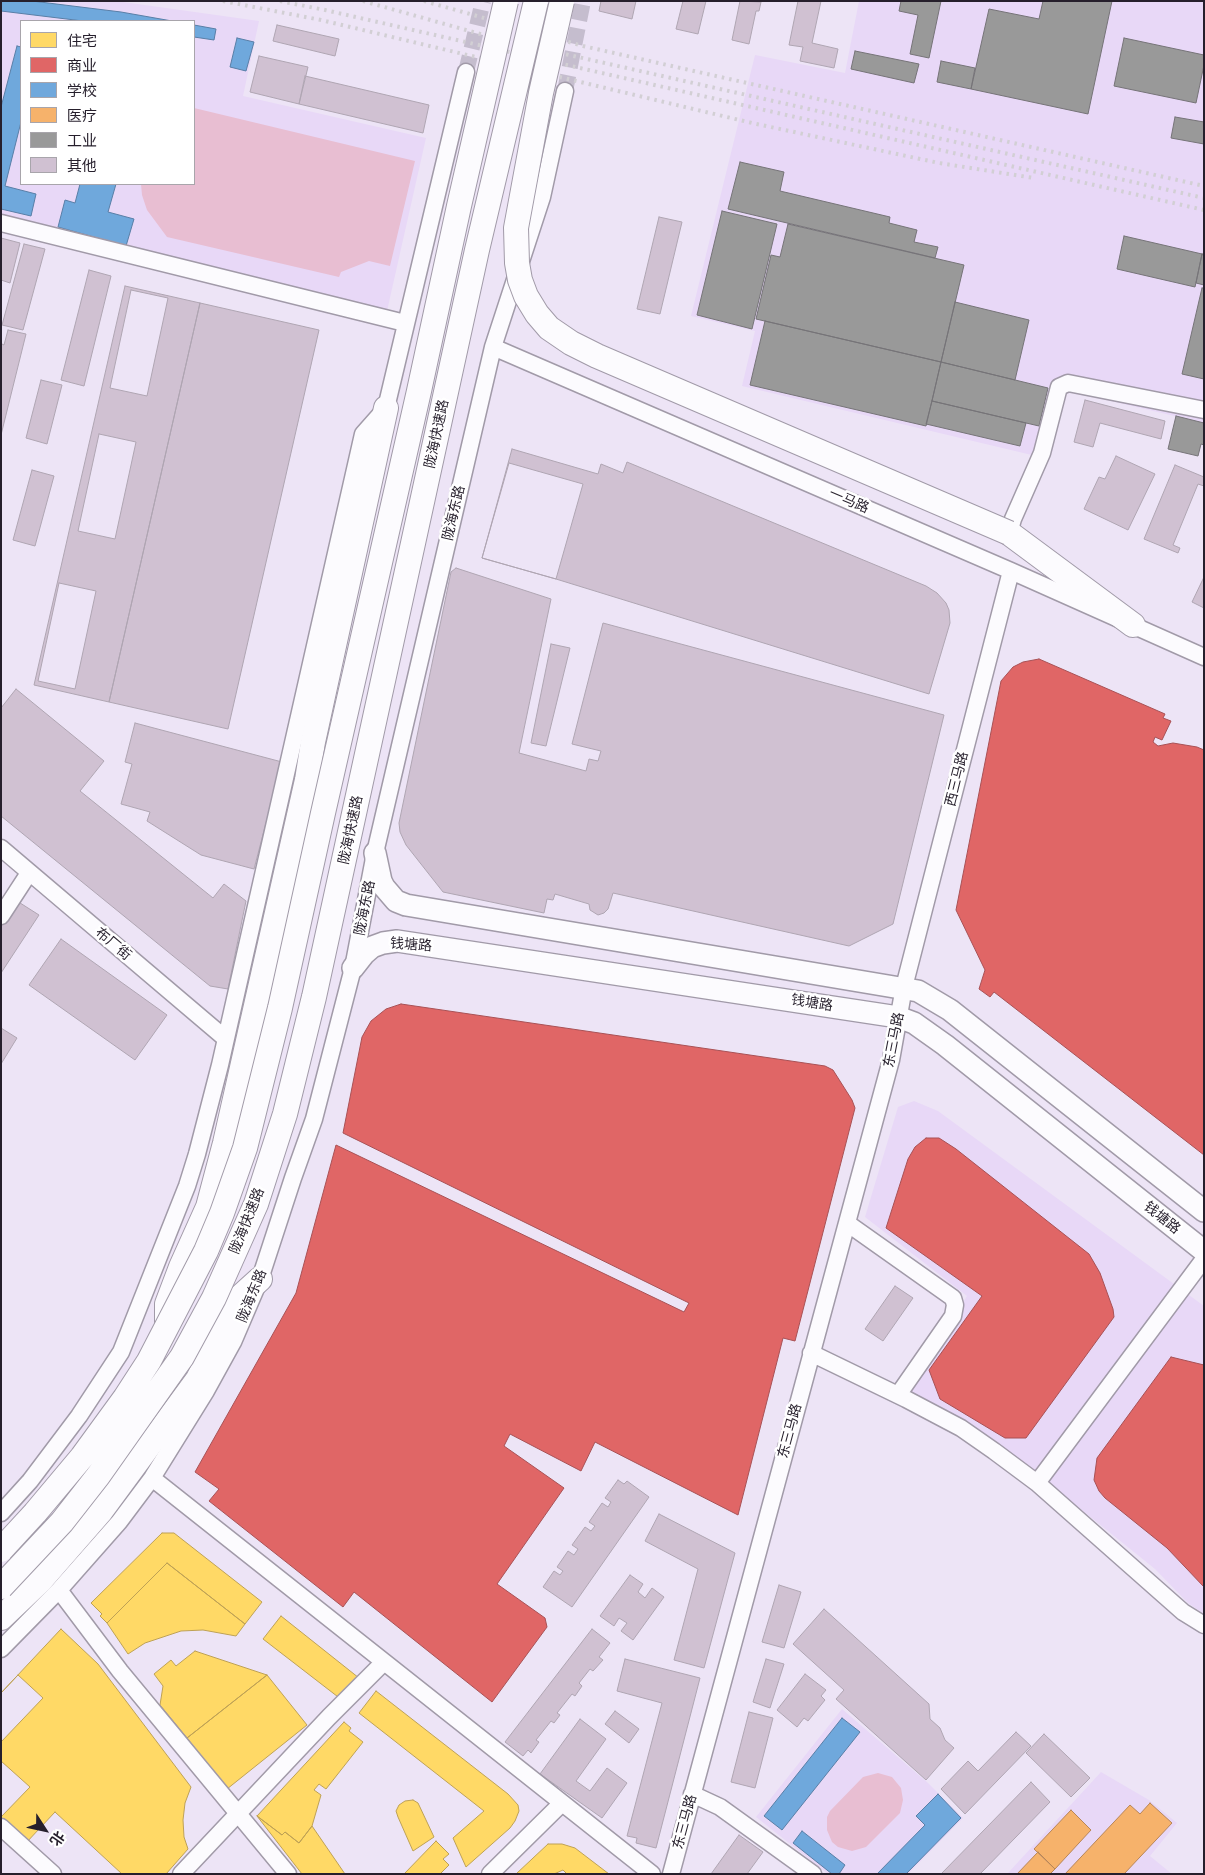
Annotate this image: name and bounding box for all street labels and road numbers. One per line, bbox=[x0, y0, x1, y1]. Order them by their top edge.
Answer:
street label: 陇海快速路 bbox=[422, 398, 452, 470]
street label: 陇海东路 bbox=[440, 484, 468, 542]
street label: 一马路 bbox=[826, 485, 872, 517]
street label: 西三马路 bbox=[942, 750, 972, 808]
street label: 陇海快速路 bbox=[336, 794, 366, 866]
street label: 陇海东路 bbox=[351, 879, 379, 937]
street label: 布厂街 bbox=[92, 924, 134, 964]
street label: 钱塘路 bbox=[389, 935, 433, 955]
street label: 钱塘路 bbox=[790, 991, 834, 1015]
street label: 东三马路 bbox=[880, 1011, 908, 1069]
street label: 陇海快速路 bbox=[226, 1185, 268, 1257]
street label: 钱塘路 bbox=[1140, 1198, 1184, 1238]
street label: 陇海东路 bbox=[234, 1267, 270, 1325]
street label: 东三马路 bbox=[775, 1402, 805, 1460]
street label: 东三马路 bbox=[670, 1793, 700, 1851]

